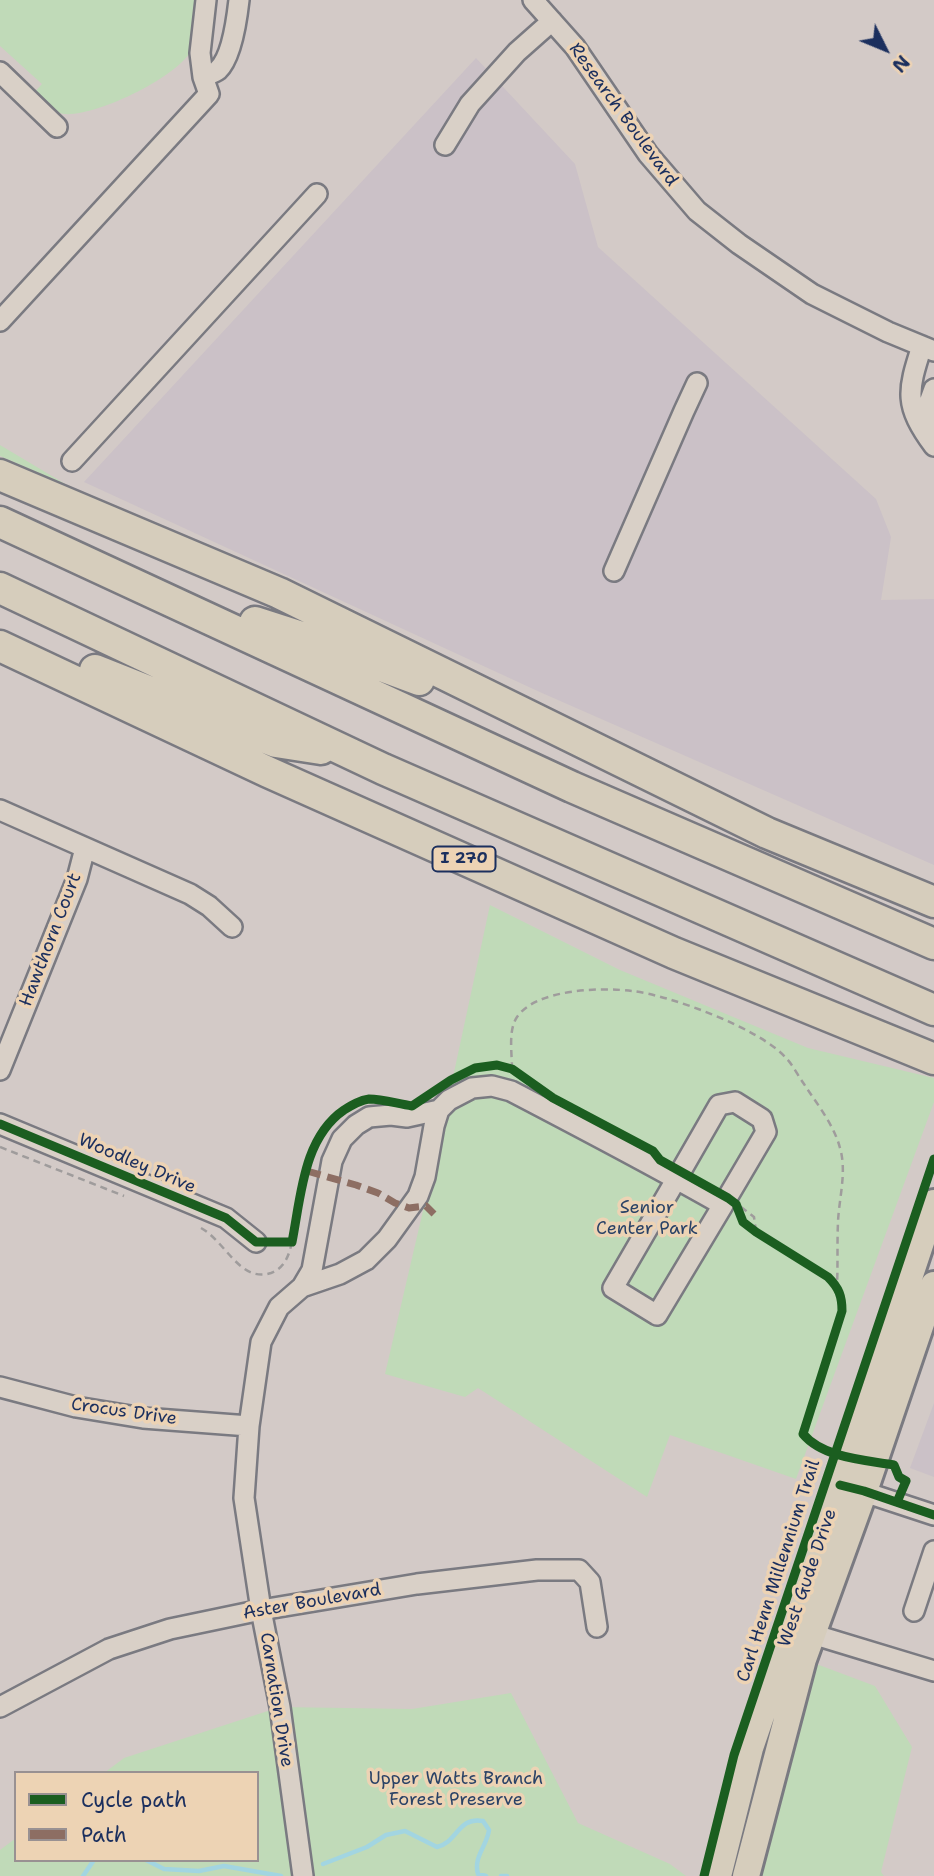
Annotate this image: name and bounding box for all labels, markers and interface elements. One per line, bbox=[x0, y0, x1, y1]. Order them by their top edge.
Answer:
north arrow bbox=[850, 14, 920, 84]
street label: Research Boulevard bbox=[564, 39, 682, 191]
text: N bbox=[886, 50, 915, 78]
road number: I 270 bbox=[433, 846, 496, 872]
street label: Hawthorn Court bbox=[16, 870, 86, 1010]
street label: Woodley Drive bbox=[75, 1130, 199, 1198]
park label: Senior Center Park bbox=[596, 1197, 698, 1240]
street label: Crocus Drive bbox=[70, 1394, 178, 1430]
street label: Carl Henn Millennium Trail bbox=[733, 1457, 825, 1685]
street label: West Gude Drive bbox=[774, 1506, 842, 1650]
street label: Aster Boulevard bbox=[241, 1579, 383, 1625]
street label: Carnation Drive bbox=[255, 1631, 297, 1769]
park label: Upper Watts Branch Forest Preserve bbox=[369, 1768, 543, 1810]
legend bbox=[14, 1771, 259, 1862]
text: Cycle path bbox=[81, 1786, 187, 1814]
text: Path bbox=[81, 1821, 127, 1849]

